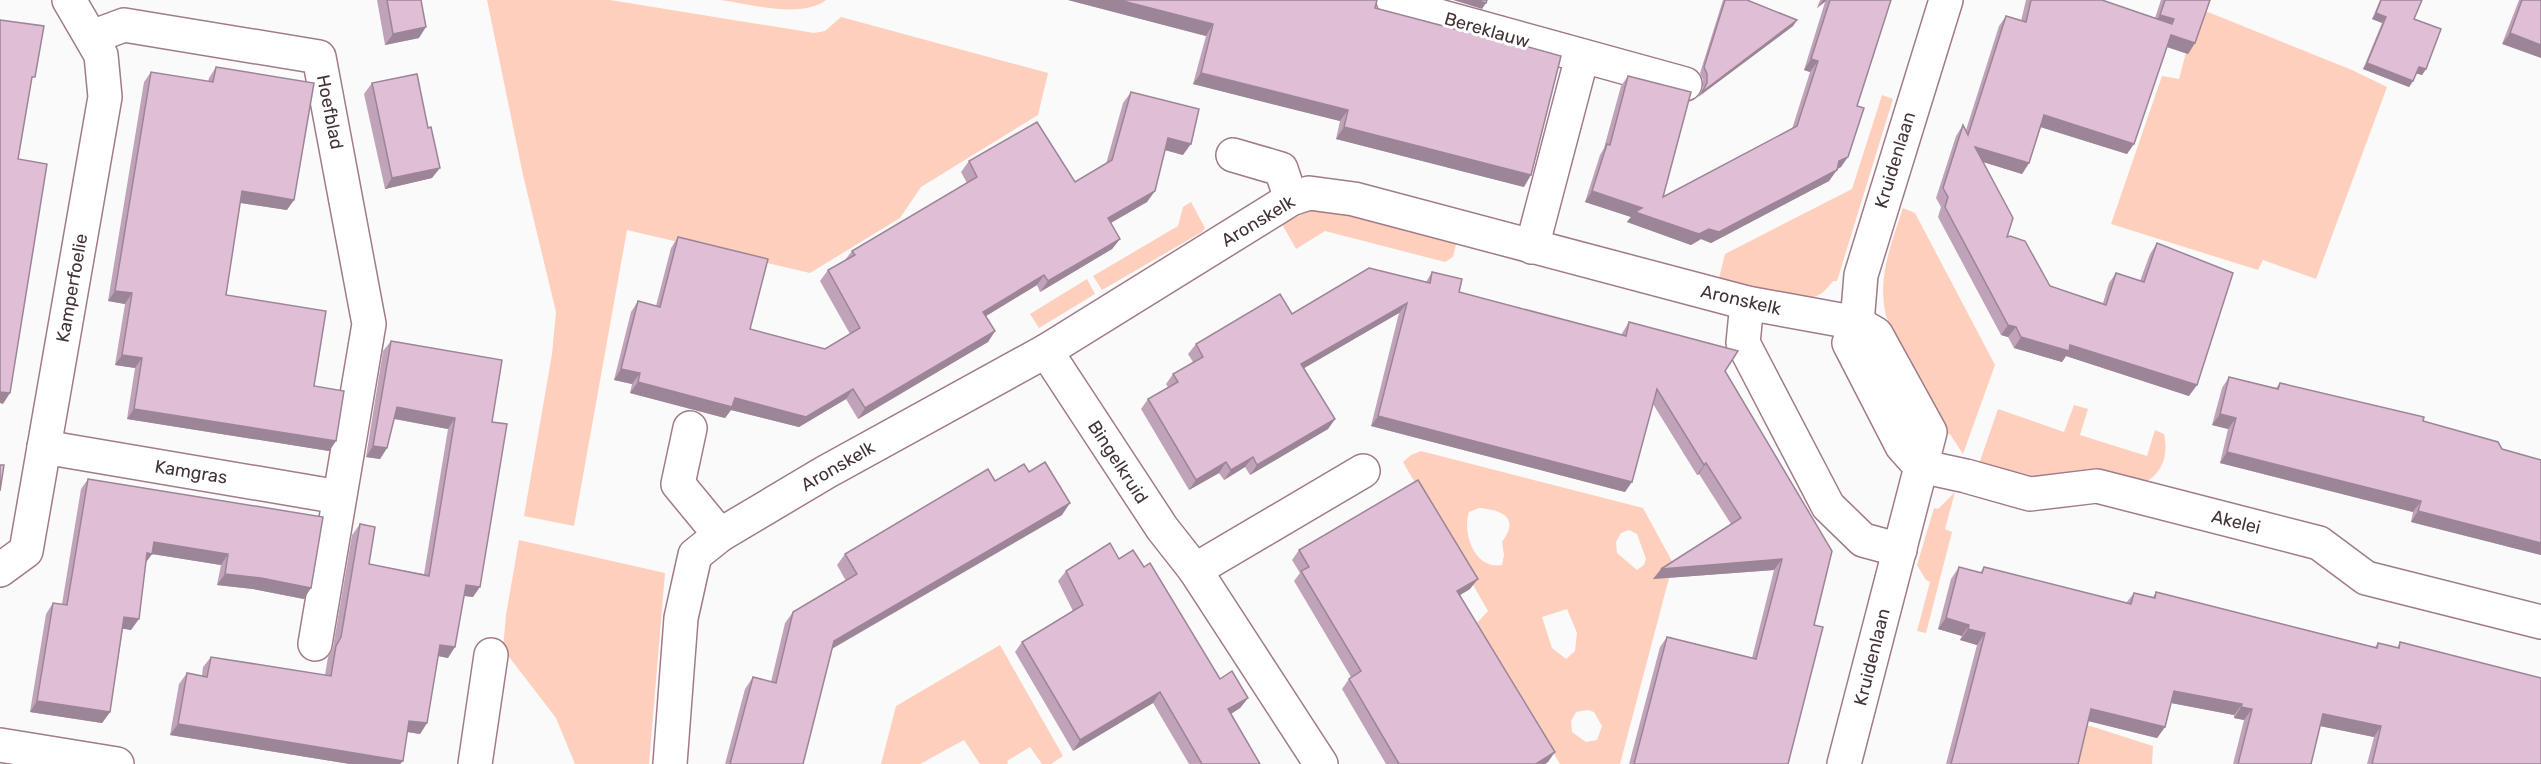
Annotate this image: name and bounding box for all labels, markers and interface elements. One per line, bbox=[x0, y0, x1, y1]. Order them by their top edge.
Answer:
street label: Bereklauw bbox=[1442, 7, 1532, 53]
street label: Hoefblad bbox=[312, 73, 348, 151]
street label: Kruidenlaan bbox=[1870, 109, 1920, 211]
street label: Aronskelk bbox=[1217, 190, 1299, 251]
street label: Kamperfoelie bbox=[52, 232, 92, 344]
street label: Aronskelk bbox=[1699, 280, 1784, 320]
street label: Bingelkruid bbox=[1083, 416, 1153, 508]
street label: Aronskelk bbox=[797, 436, 880, 496]
street label: Kamgras bbox=[153, 455, 229, 489]
street label: Akelei bbox=[2209, 505, 2263, 539]
street label: Kruidenlaan bbox=[1849, 606, 1895, 708]

